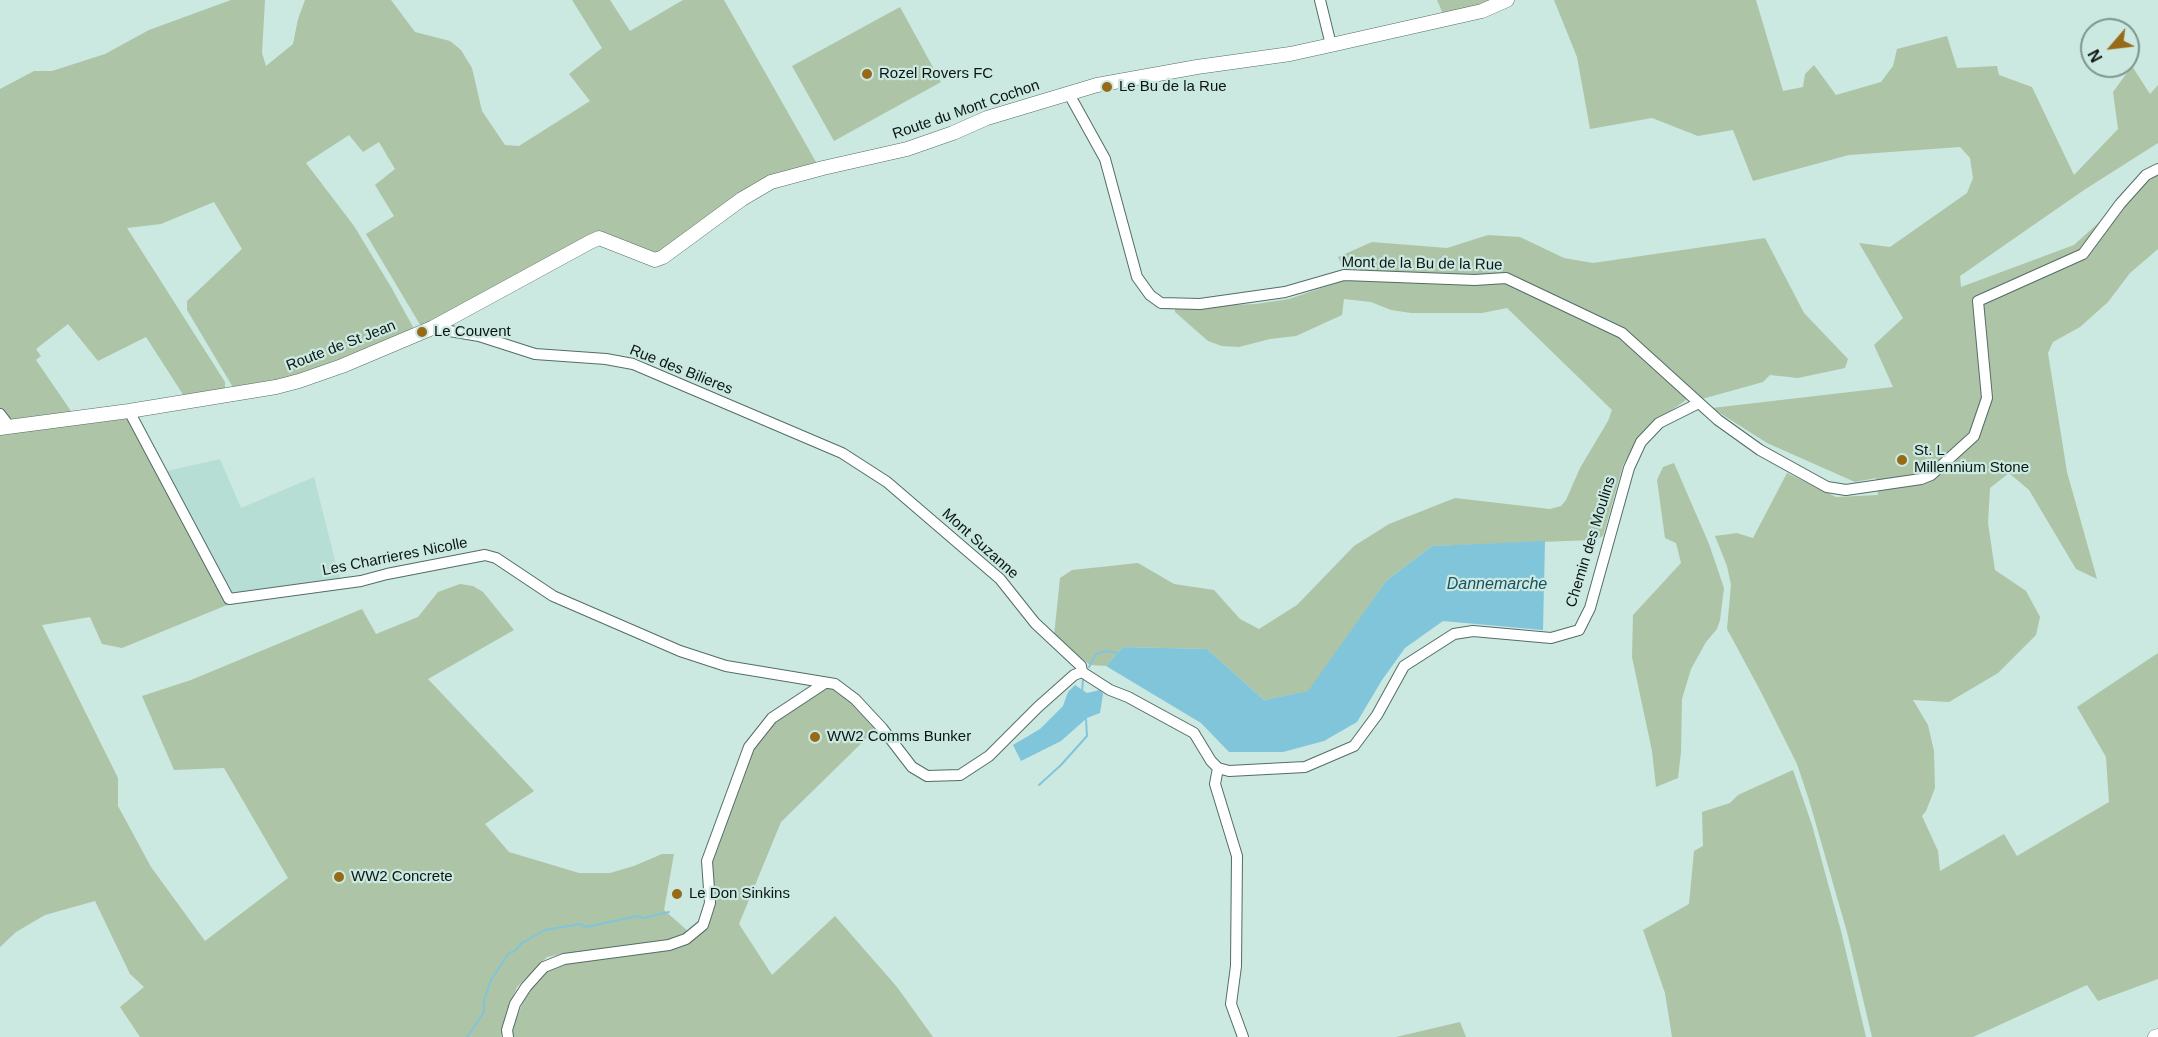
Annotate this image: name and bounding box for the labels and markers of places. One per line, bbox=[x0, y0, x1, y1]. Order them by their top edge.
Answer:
place label: Rozel Rovers FC bbox=[879, 65, 993, 83]
marker: Rozel Rovers FC bbox=[860, 67, 874, 81]
place label: Le Bu de la Rue bbox=[1119, 78, 1227, 96]
marker: Le Bu de la Rue bbox=[1100, 80, 1114, 94]
place label: Le Couvent bbox=[434, 323, 511, 341]
marker: Le Couvent bbox=[415, 325, 429, 339]
place label: St. L Millennium Stone bbox=[1914, 442, 2029, 477]
marker: St. L Millennium Stone bbox=[1895, 453, 1909, 467]
place label: WW2 Comms Bunker bbox=[827, 728, 971, 746]
marker: WW2 Comms Bunker bbox=[808, 730, 822, 744]
place label: WW2 Concrete bbox=[351, 868, 453, 886]
marker: WW2 Concrete bbox=[332, 870, 346, 884]
place label: Le Don Sinkins bbox=[689, 885, 790, 903]
marker: Le Don Sinkins bbox=[670, 887, 684, 901]

